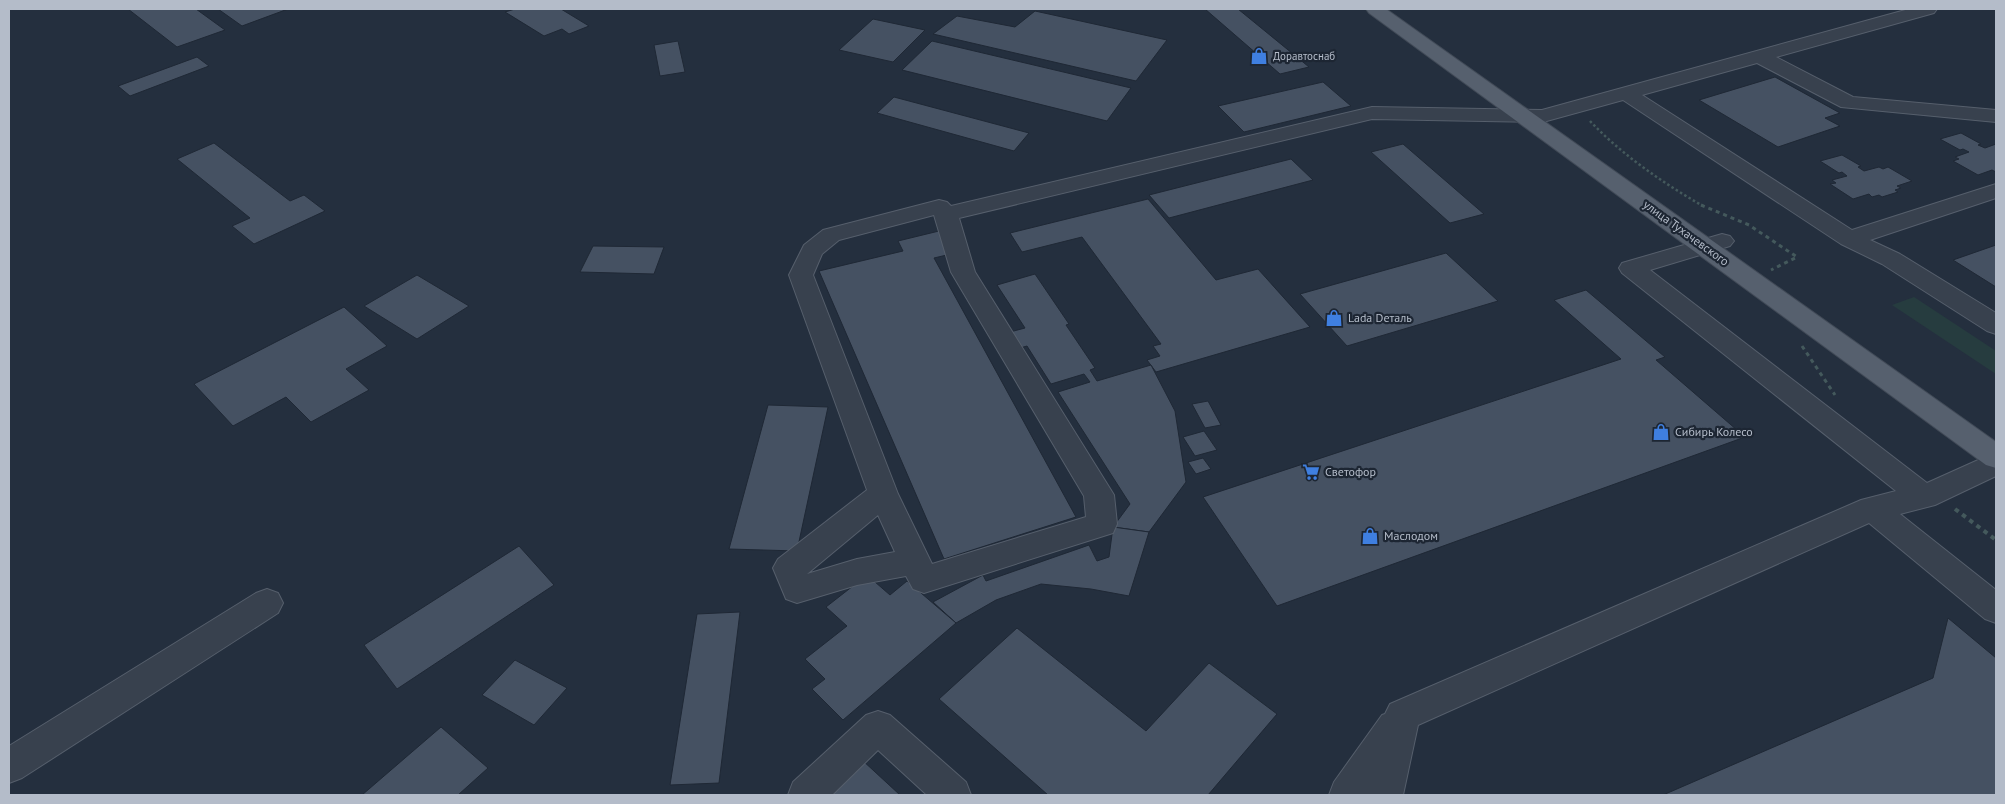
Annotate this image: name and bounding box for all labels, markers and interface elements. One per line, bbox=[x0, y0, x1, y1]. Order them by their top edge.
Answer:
shop icon: Доравтоснаб bbox=[1249, 46, 1269, 66]
place label: Доравтоснаб bbox=[1273, 49, 1335, 63]
street label: улица Тухачевского bbox=[1641, 196, 1732, 269]
shop icon: Lada Dеталь bbox=[1324, 308, 1344, 328]
place label: Lada Dеталь bbox=[1348, 310, 1412, 325]
shop icon: Сибирь Колесо bbox=[1651, 422, 1671, 442]
place label: Сибирь Колесо bbox=[1675, 424, 1753, 439]
supermarket icon: Светофор bbox=[1301, 462, 1321, 482]
place label: Светофор bbox=[1325, 464, 1376, 479]
shop icon: Маслодом bbox=[1360, 526, 1380, 546]
place label: Маслодом bbox=[1384, 528, 1438, 543]

